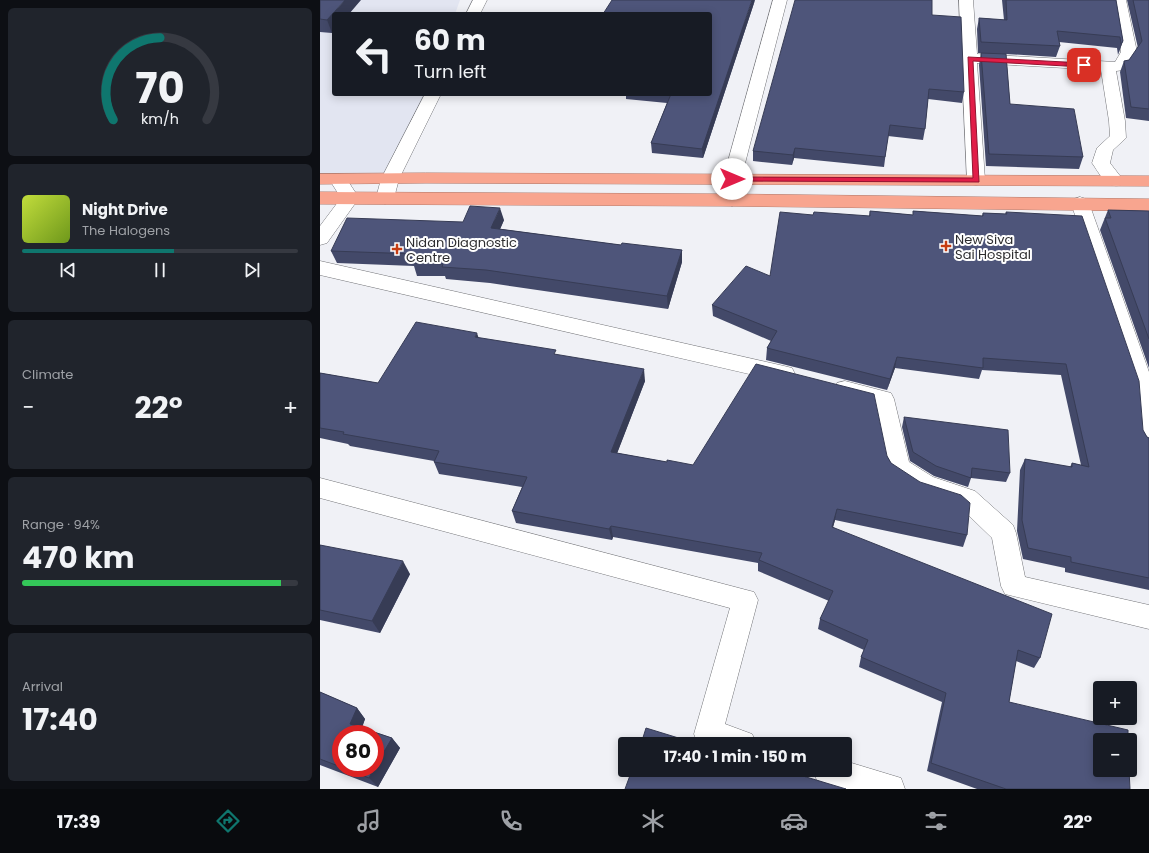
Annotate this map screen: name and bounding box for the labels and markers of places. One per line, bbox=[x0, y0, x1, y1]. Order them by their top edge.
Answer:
pin bbox=[1067, 48, 1101, 82]
place label: New Siva Sai Hospital bbox=[955, 230, 1031, 264]
place label: Nidan Diagnostic Centre bbox=[406, 233, 517, 267]
marker: New Siva Sai Hospital bbox=[940, 240, 952, 252]
marker: Nidan Diagnostic Centre bbox=[391, 243, 403, 255]

